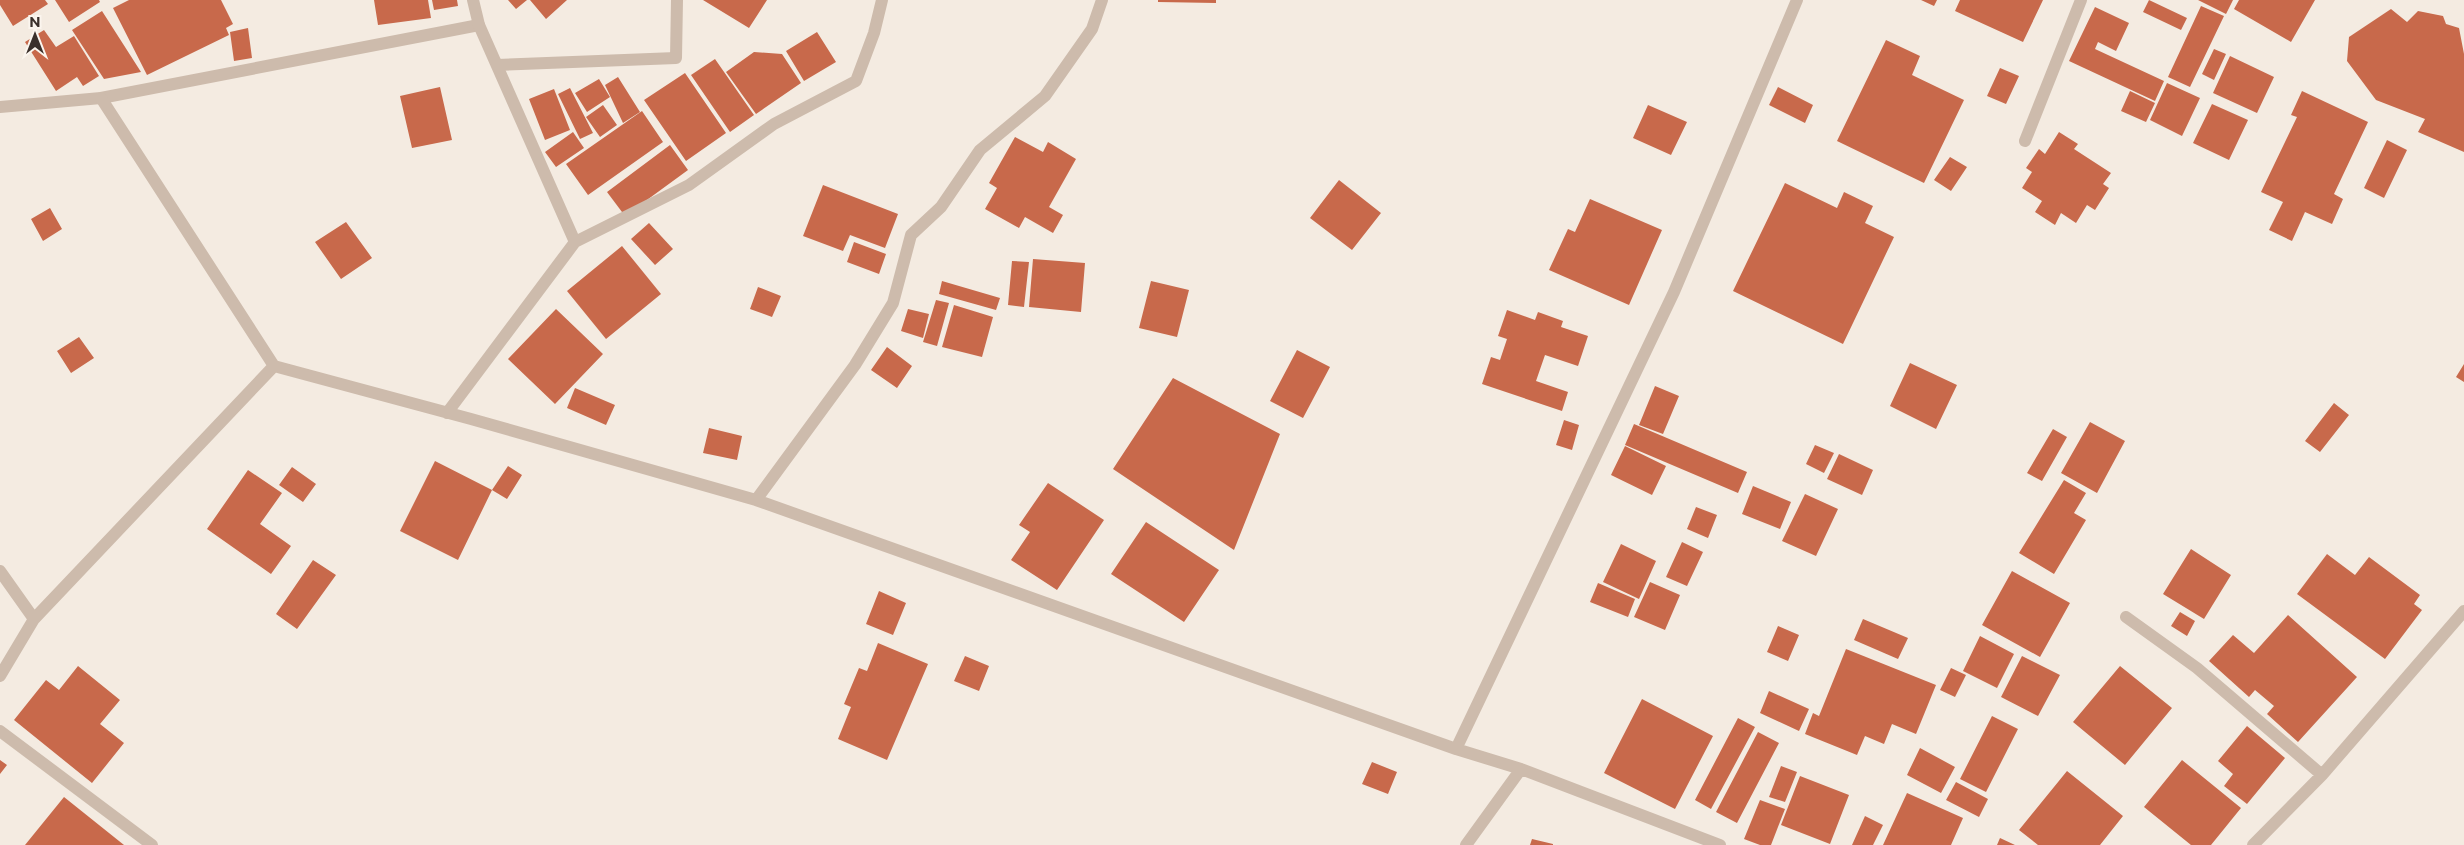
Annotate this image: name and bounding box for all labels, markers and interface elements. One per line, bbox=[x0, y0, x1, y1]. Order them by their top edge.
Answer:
north arrow bbox=[10, 10, 60, 60]
text: N bbox=[29, 13, 41, 31]

